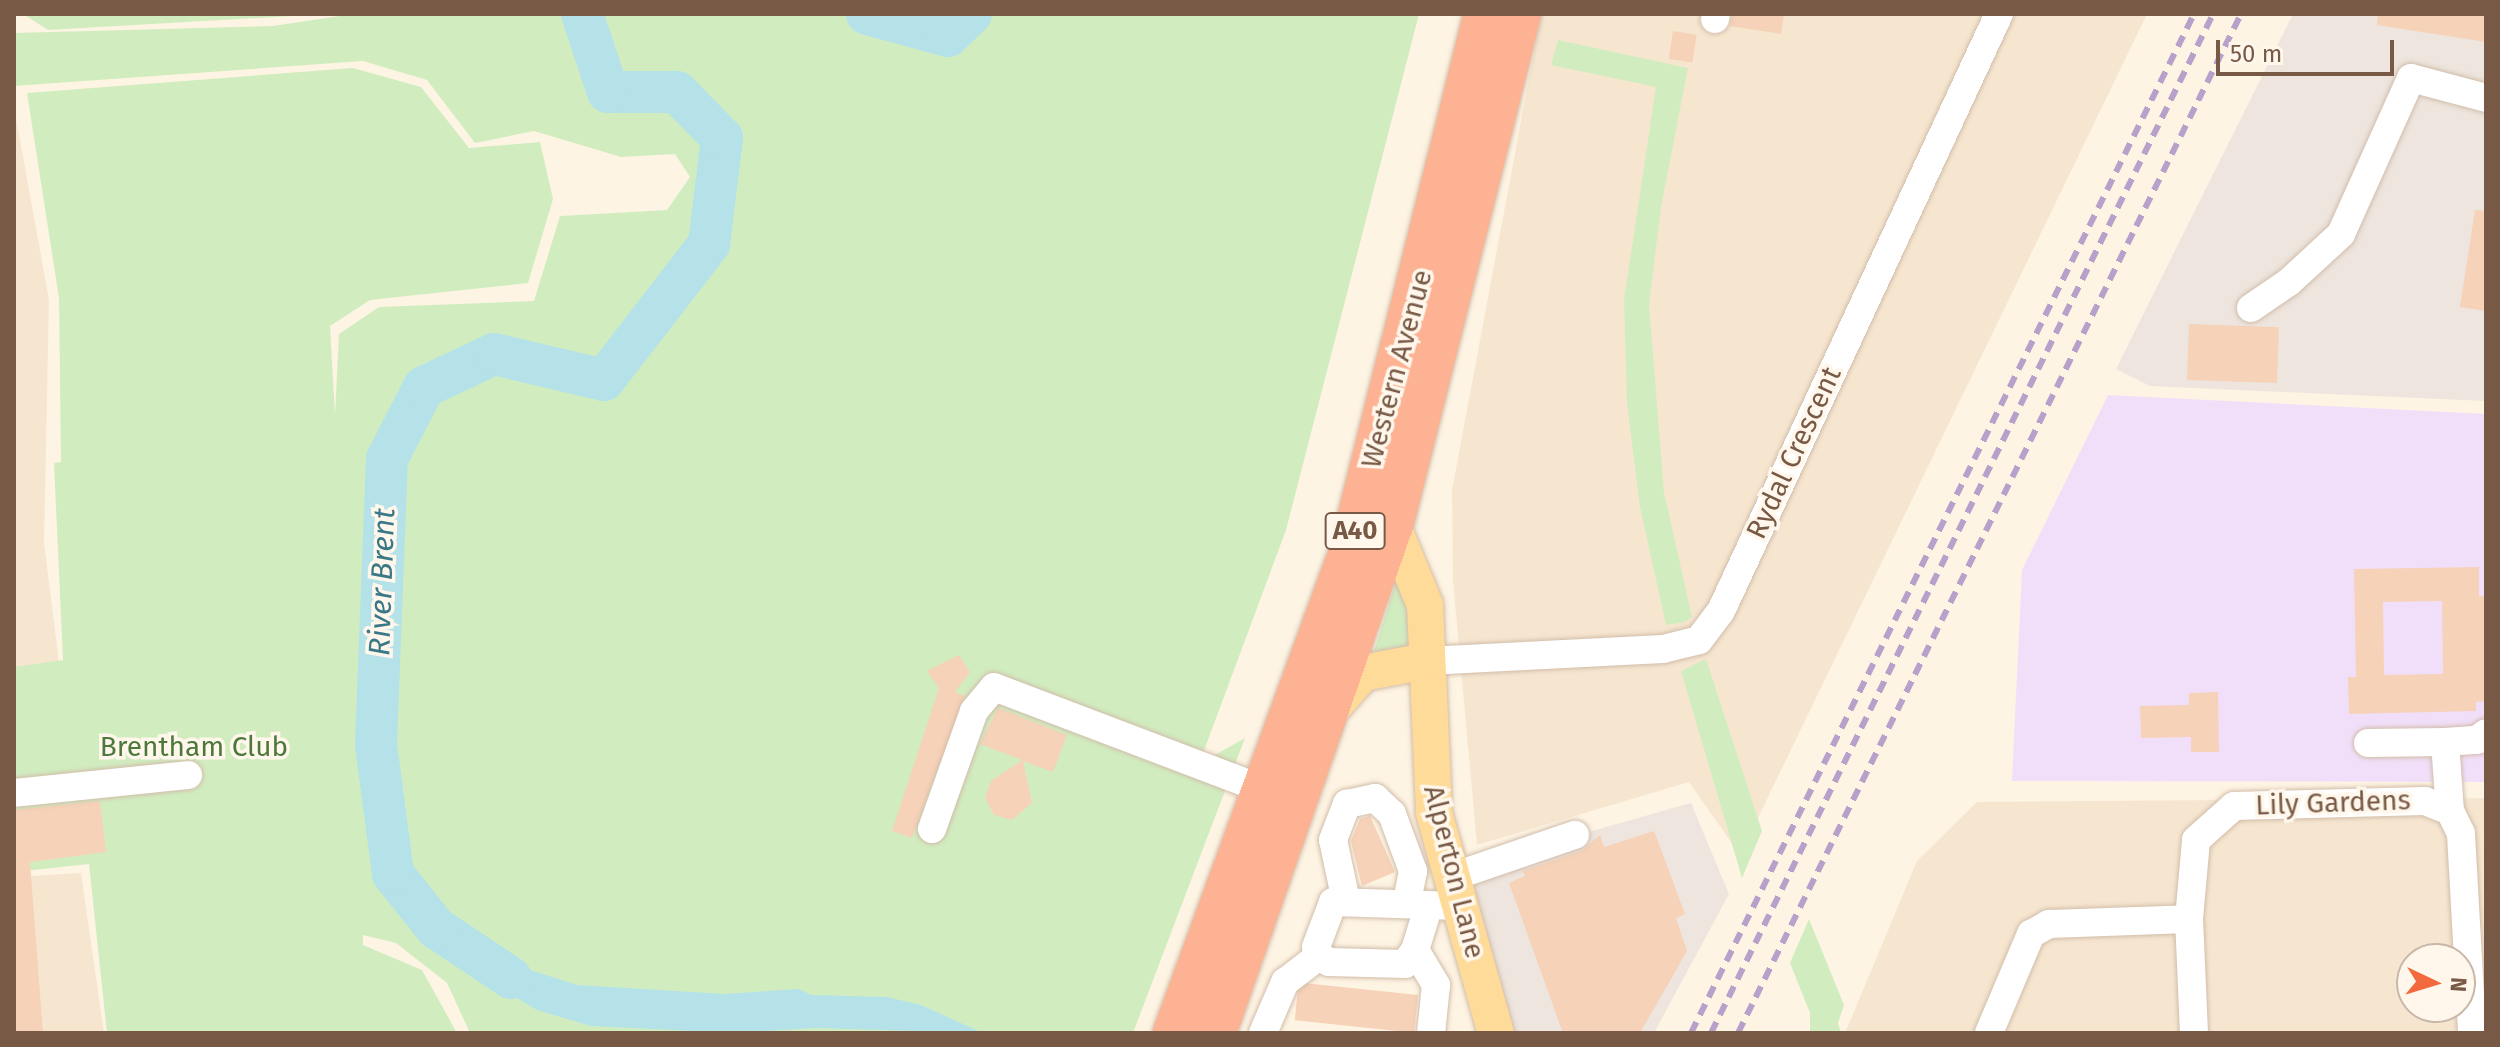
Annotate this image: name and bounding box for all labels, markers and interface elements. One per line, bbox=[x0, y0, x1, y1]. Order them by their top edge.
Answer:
scale bar bbox=[2220, 24, 2398, 74]
text: 50 m bbox=[2230, 40, 2282, 68]
street label: Western Avenue bbox=[1354, 266, 1440, 472]
street label: Rydal Crescent bbox=[1739, 362, 1849, 544]
water label: River Brent bbox=[361, 508, 403, 656]
road number: A40 bbox=[1323, 509, 1387, 553]
park label: Brentham Club bbox=[100, 730, 288, 764]
street label: Alperton Lane bbox=[1416, 782, 1492, 962]
street label: Lily Gardens bbox=[2255, 784, 2411, 822]
north arrow bbox=[2396, 943, 2476, 1023]
text: N bbox=[2444, 976, 2472, 993]

